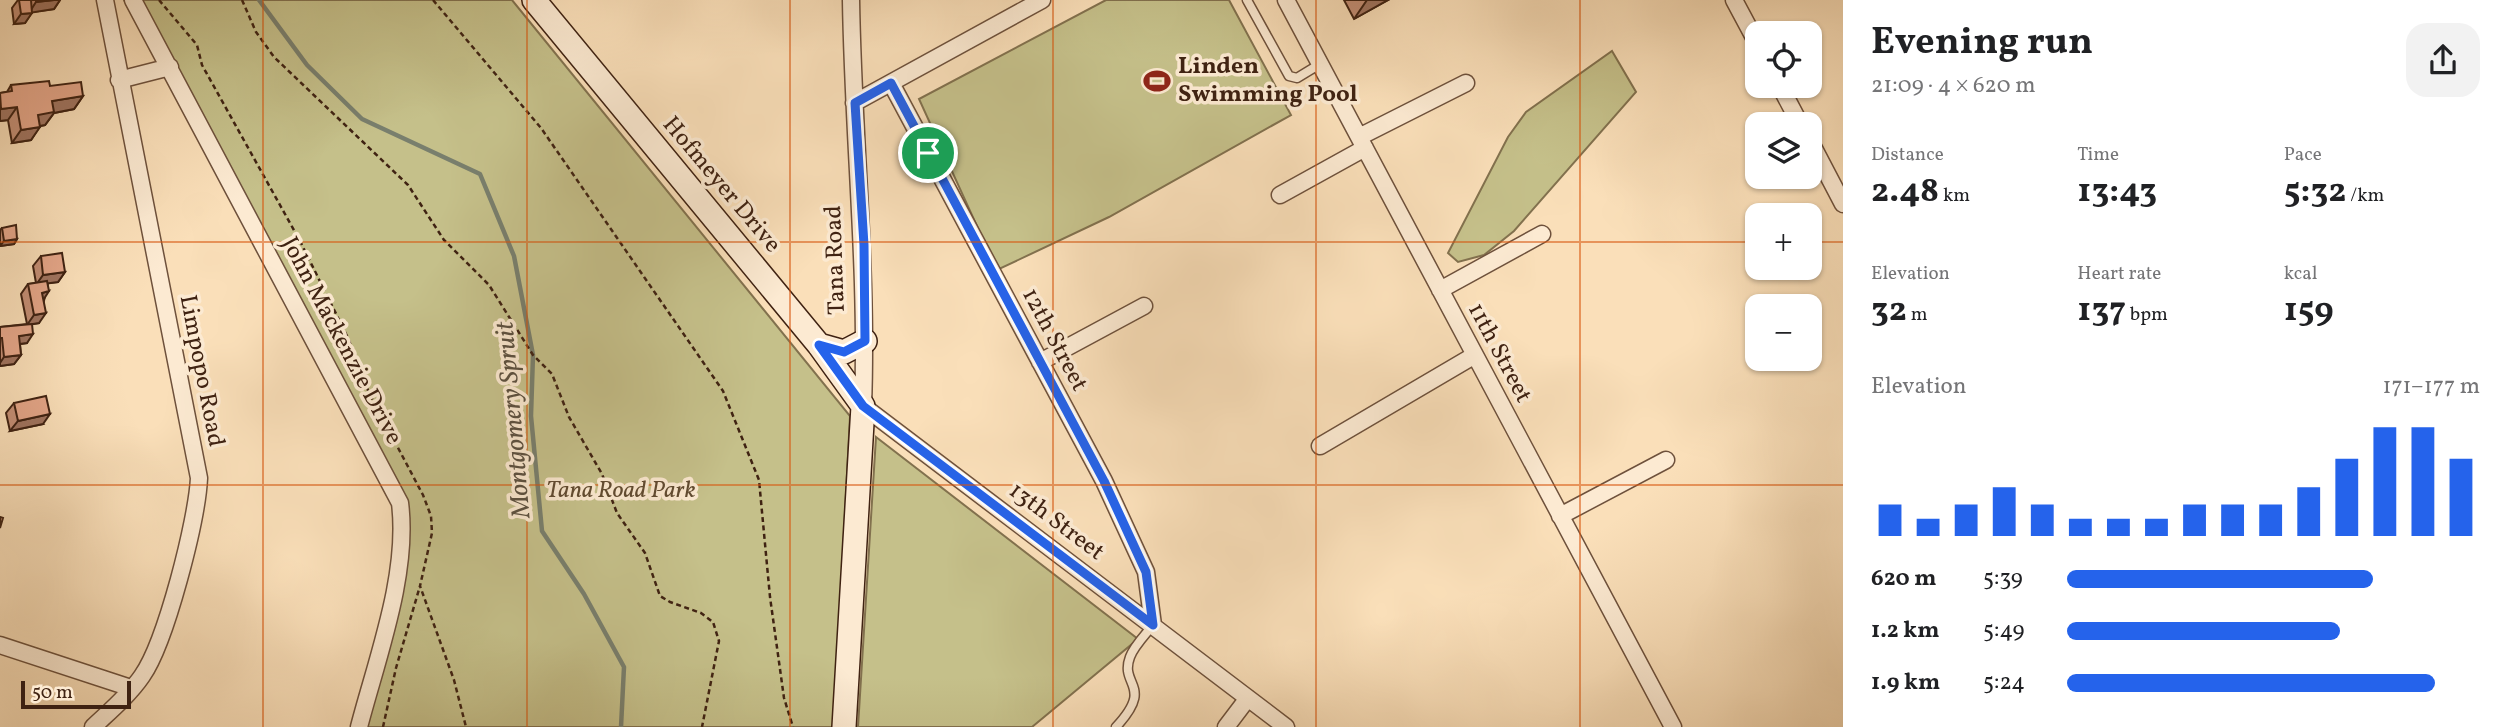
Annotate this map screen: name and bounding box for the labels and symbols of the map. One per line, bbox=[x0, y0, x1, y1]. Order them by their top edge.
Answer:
place label: Linden Swimming Pool bbox=[1178, 50, 1358, 112]
sports icon: Linden Swimming Pool bbox=[1142, 66, 1172, 96]
street label: Hofmeyer Drive bbox=[654, 109, 788, 261]
pin bbox=[898, 123, 958, 183]
street label: Tana Road bbox=[817, 205, 855, 315]
street label: John Mackenzie Drive bbox=[272, 231, 410, 451]
street label: 12th Street bbox=[1013, 282, 1095, 398]
street label: Limpopo Road bbox=[170, 292, 232, 450]
street label: 11th Street bbox=[1458, 297, 1540, 409]
water label: Montgomery Spruit bbox=[487, 320, 541, 521]
park label: Tana Road Park bbox=[546, 474, 696, 508]
street label: 13th Street bbox=[1001, 475, 1111, 569]
scale bar bbox=[21, 678, 131, 710]

